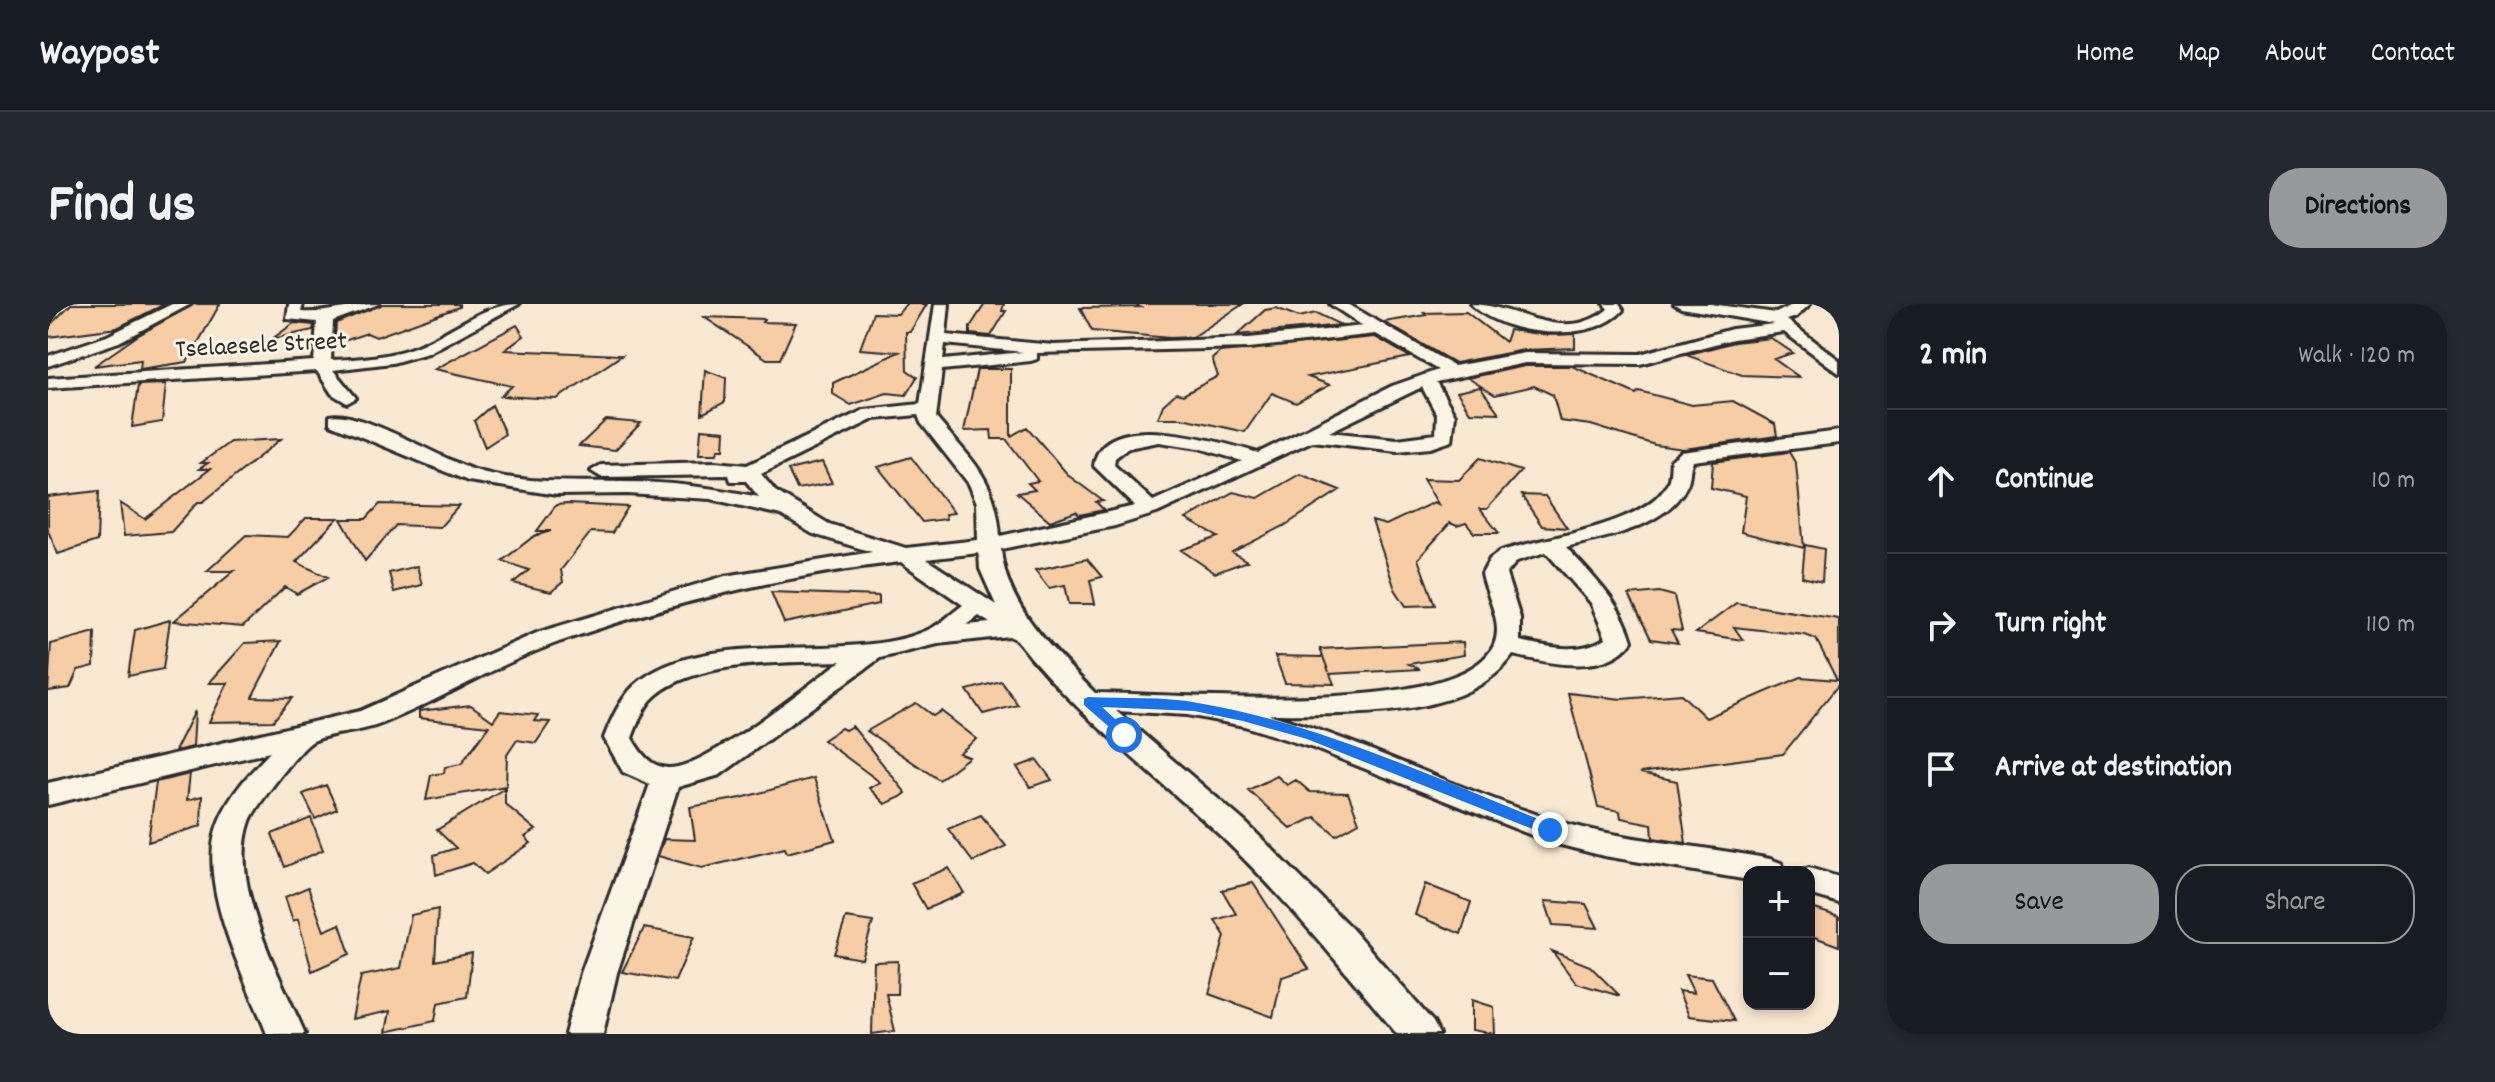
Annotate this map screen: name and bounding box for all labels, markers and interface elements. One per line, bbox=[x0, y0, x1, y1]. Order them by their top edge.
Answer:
text: Waypost bbox=[40, 28, 159, 83]
text: Home bbox=[2076, 35, 2134, 75]
text: Map bbox=[2178, 35, 2220, 75]
text: About bbox=[2264, 35, 2327, 75]
text: Contact bbox=[2371, 35, 2455, 75]
text: Find us bbox=[48, 168, 196, 248]
button: Directions bbox=[2269, 168, 2447, 248]
street label: Tselaesele Street bbox=[174, 324, 348, 369]
text: 2 min bbox=[1919, 332, 1987, 381]
text: Walk · 120 m bbox=[2298, 338, 2415, 375]
icon: ahead bbox=[1919, 459, 1963, 503]
text: Continue bbox=[1995, 460, 2094, 503]
text: 10 m bbox=[2371, 463, 2415, 500]
icon: right bbox=[1919, 603, 1963, 647]
text: Turn right bbox=[1995, 604, 2106, 647]
text: 110 m bbox=[2366, 607, 2415, 644]
route start bbox=[1106, 717, 1142, 753]
icon: arrive bbox=[1919, 747, 1963, 791]
text: Arrive at destination bbox=[1995, 748, 2232, 791]
route end bbox=[1532, 812, 1568, 848]
button: Save bbox=[1919, 864, 2159, 944]
button: Share bbox=[2175, 864, 2415, 944]
map controls bbox=[1743, 866, 1815, 1010]
button: + bbox=[1743, 866, 1815, 938]
button: − bbox=[1743, 938, 1815, 1010]

